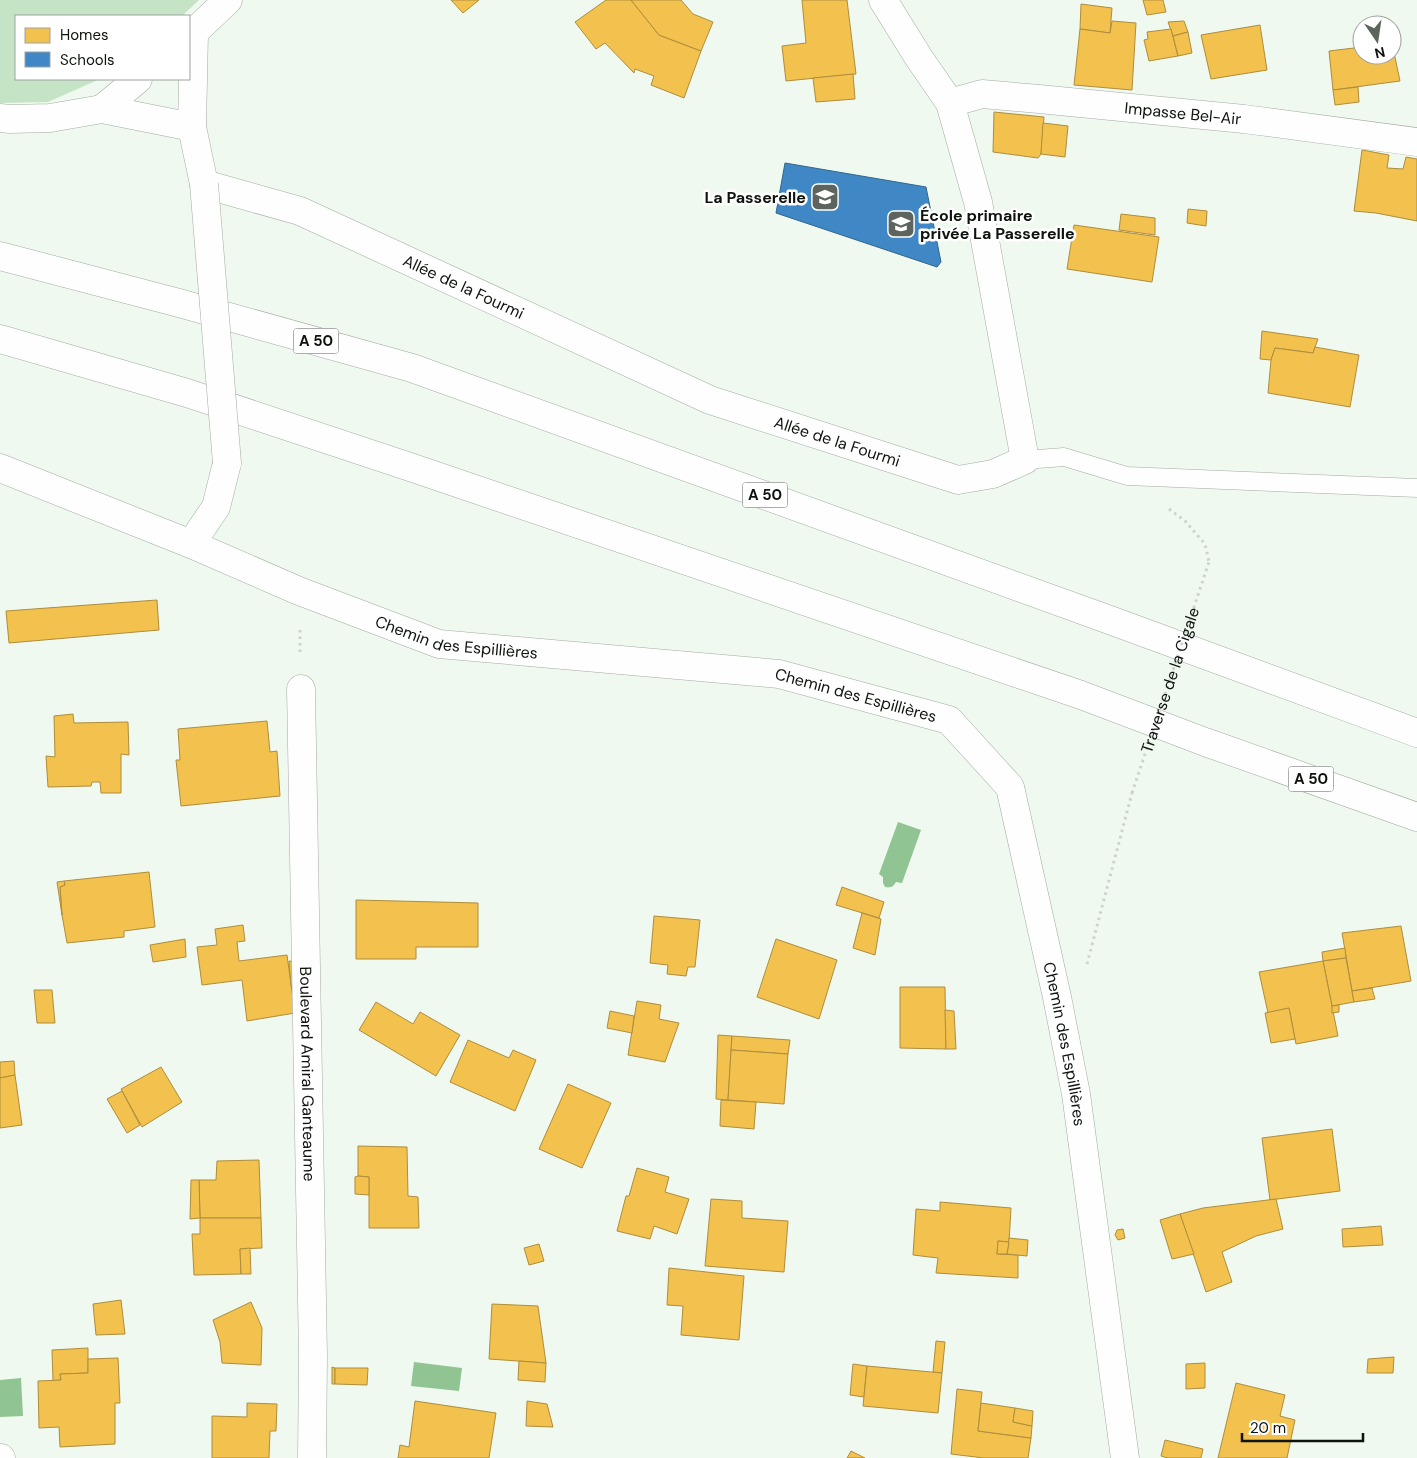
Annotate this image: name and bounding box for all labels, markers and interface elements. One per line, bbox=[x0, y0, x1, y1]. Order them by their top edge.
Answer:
legend bbox=[15, 15, 190, 80]
north arrow bbox=[1352, 15, 1402, 65]
text: Homes bbox=[60, 25, 109, 45]
text: N bbox=[1373, 43, 1387, 63]
text: Schools bbox=[60, 50, 115, 70]
street label: Impasse Bel-Air bbox=[1124, 97, 1242, 130]
school or university icon: La Passerelle bbox=[810, 182, 840, 212]
place label: La Passerelle bbox=[704, 187, 806, 208]
place label: École primaire privée La Passerelle bbox=[920, 205, 1075, 244]
school or university icon: École primaire privée La Passerelle bbox=[886, 209, 916, 239]
street label: Allée de la Fourmi bbox=[400, 250, 527, 324]
road number: A 50 bbox=[294, 328, 338, 354]
street label: Allée de la Fourmi bbox=[772, 411, 903, 472]
road number: A 50 bbox=[742, 482, 788, 508]
street label: Traverse de la Cigale bbox=[1136, 605, 1204, 756]
street label: Chemin des Espillières bbox=[372, 611, 539, 664]
street label: Chemin des Espillières bbox=[773, 663, 939, 727]
road number: A 50 bbox=[1288, 766, 1334, 792]
street label: Chemin des Espillières bbox=[1038, 960, 1090, 1127]
street label: Boulevard Amiral Ganteaume bbox=[295, 966, 320, 1182]
scale bar bbox=[1242, 1410, 1363, 1442]
text: 20 m bbox=[1250, 1418, 1286, 1438]

